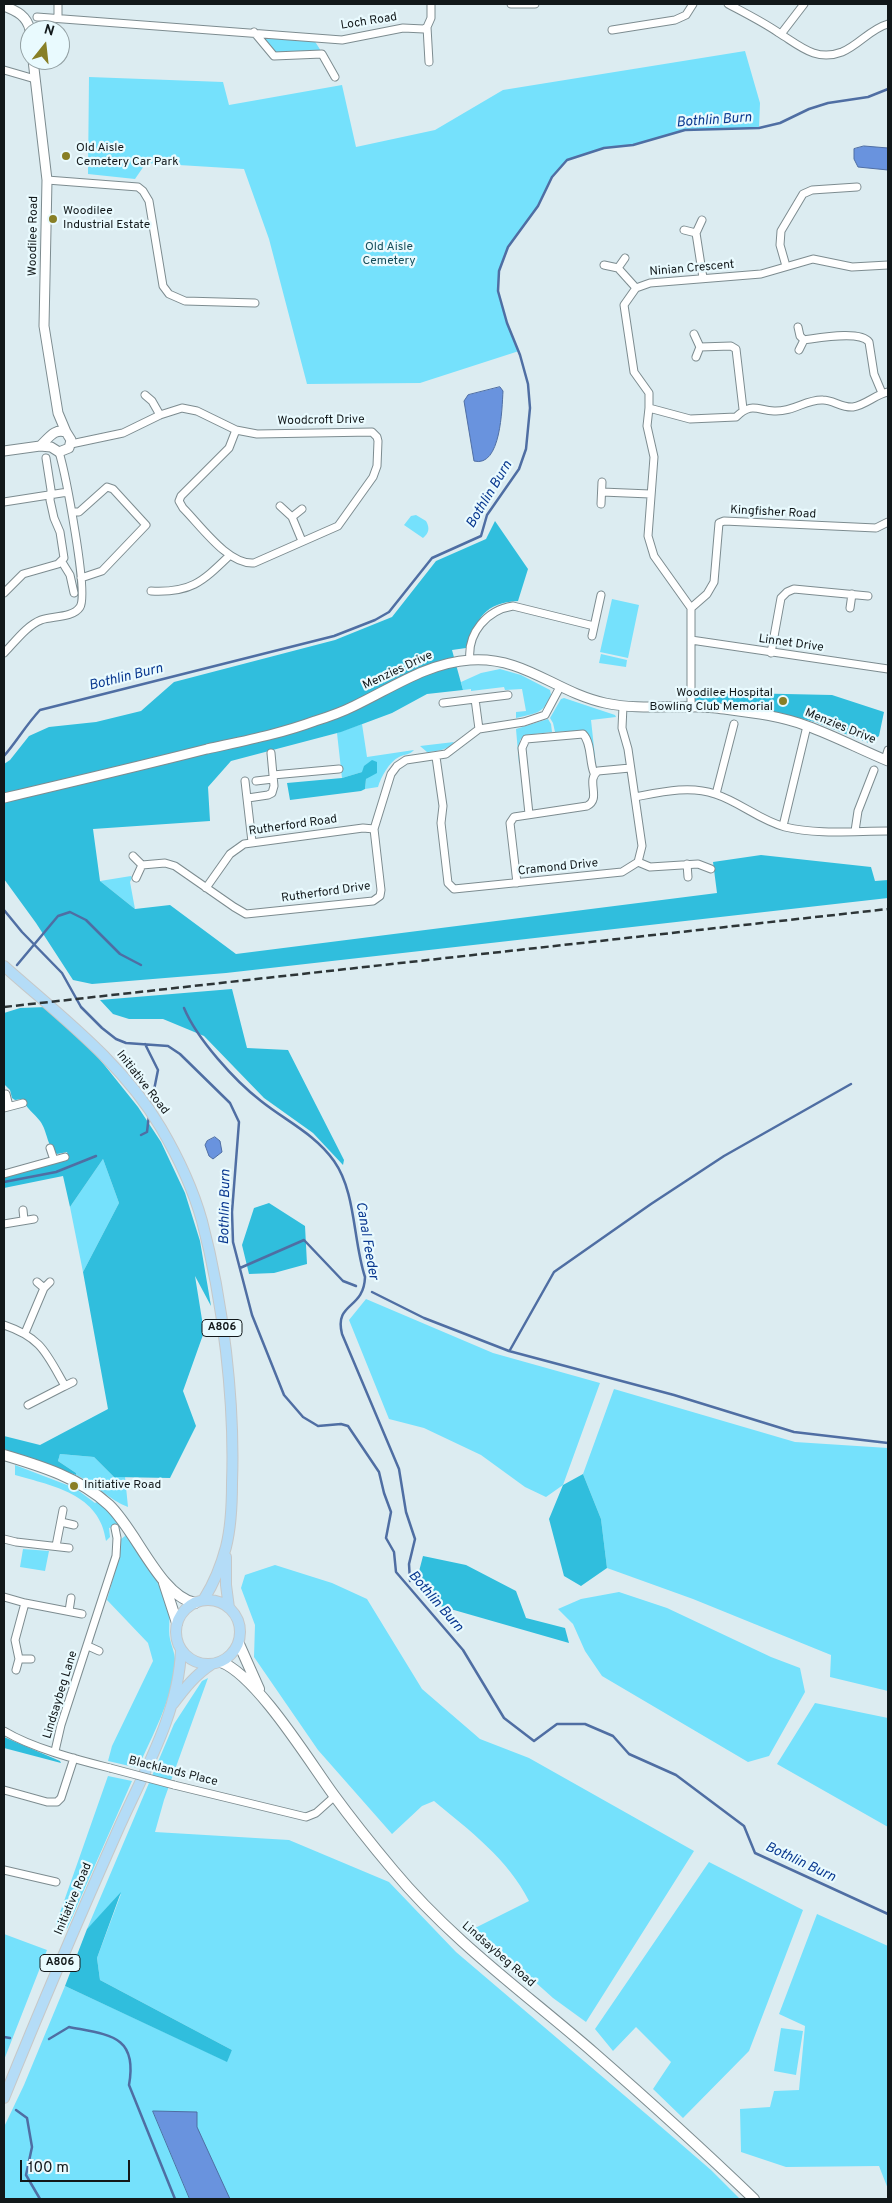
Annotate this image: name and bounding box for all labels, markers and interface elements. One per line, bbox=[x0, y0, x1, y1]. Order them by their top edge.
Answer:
street label: Loch Road bbox=[340, 10, 398, 34]
north arrow bbox=[20, 20, 70, 70]
text: N bbox=[42, 22, 56, 41]
water label: Bothlin Burn bbox=[676, 110, 752, 132]
place label: Old Aisle Cemetery Car Park bbox=[76, 142, 179, 170]
marker: Old Aisle Cemetery Car Park bbox=[60, 150, 72, 162]
street label: Woodilee Road bbox=[26, 196, 42, 276]
place label: Woodilee Industrial Estate bbox=[63, 205, 150, 233]
marker: Woodilee Industrial Estate bbox=[47, 213, 59, 225]
park label: Old Aisle Cemetery bbox=[362, 241, 416, 269]
street label: Ninian Crescent bbox=[649, 258, 735, 280]
street label: Woodcroft Drive bbox=[277, 413, 365, 429]
water label: Bothlin Burn bbox=[463, 458, 517, 532]
street label: Kingfisher Road bbox=[730, 504, 816, 522]
street label: Linnet Drive bbox=[757, 632, 825, 656]
street label: Menzies Drive bbox=[361, 649, 435, 693]
water label: Bothlin Burn bbox=[87, 661, 165, 695]
place label: Woodilee Hospital Bowling Club Memorial bbox=[650, 687, 773, 715]
marker: Woodilee Hospital Bowling Club Memorial bbox=[777, 695, 789, 707]
street label: Menzies Drive bbox=[802, 706, 878, 748]
street label: Rutherford Road bbox=[248, 813, 338, 839]
street label: Cramond Drive bbox=[517, 857, 599, 879]
street label: Rutherford Drive bbox=[281, 880, 371, 906]
street label: Initiative Road bbox=[113, 1048, 171, 1118]
water label: Bothlin Burn bbox=[217, 1169, 235, 1245]
water label: Canal Feeder bbox=[351, 1201, 381, 1281]
road number: A806 bbox=[202, 1320, 242, 1336]
place label: Initiative Road bbox=[84, 1479, 161, 1493]
marker: Initiative Road bbox=[68, 1480, 80, 1492]
water label: Bothlin Burn bbox=[404, 1568, 466, 1636]
street label: Lindsaybeg Lane bbox=[41, 1649, 81, 1741]
street label: Blacklands Place bbox=[127, 1754, 219, 1790]
water label: Bothlin Burn bbox=[762, 1839, 838, 1887]
street label: Initiative Road bbox=[52, 1861, 96, 1937]
street label: Lindsaybeg Road bbox=[458, 1919, 538, 1991]
road number: A806 bbox=[40, 1955, 80, 1972]
scale bar bbox=[22, 2150, 132, 2182]
text: 100 m bbox=[28, 2159, 69, 2178]

